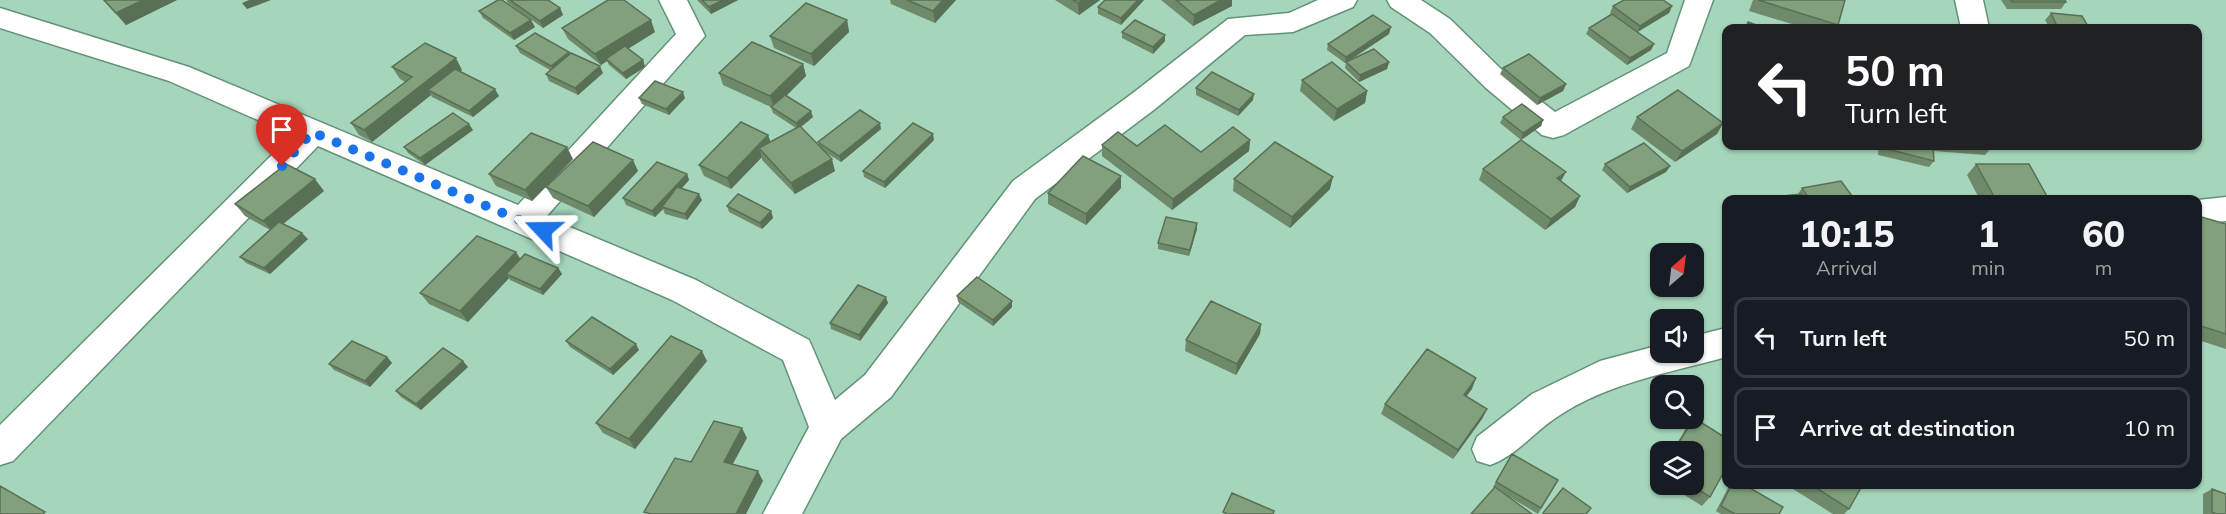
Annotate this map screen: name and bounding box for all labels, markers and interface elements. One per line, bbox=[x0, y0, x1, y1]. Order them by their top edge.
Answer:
text: 50 m bbox=[1845, 44, 1945, 97]
icon: left bbox=[1746, 48, 1824, 126]
text: Turn left bbox=[1845, 96, 1947, 130]
pin bbox=[256, 104, 307, 166]
icon: arrive bbox=[265, 113, 298, 146]
position arrow bbox=[511, 198, 575, 262]
text: 10:15 bbox=[1799, 211, 1895, 256]
text: 1 bbox=[1977, 211, 1999, 256]
text: 60 bbox=[2082, 211, 2125, 256]
north arrow bbox=[1650, 243, 1704, 297]
map controls bbox=[1650, 243, 1704, 495]
text: Arrival bbox=[1816, 255, 1877, 280]
text: min bbox=[1971, 255, 2005, 280]
text: m bbox=[2095, 255, 2112, 280]
button: sound bbox=[1650, 309, 1704, 363]
icon: left bbox=[1749, 321, 1782, 354]
text: Turn left bbox=[1800, 324, 1887, 352]
text: 50 m bbox=[2124, 324, 2175, 352]
button: search bbox=[1650, 375, 1704, 429]
icon: arrive bbox=[1749, 411, 1782, 444]
text: Arrive at destination bbox=[1800, 414, 2015, 442]
text: 10 m bbox=[2124, 414, 2175, 442]
button: layers bbox=[1650, 441, 1704, 495]

